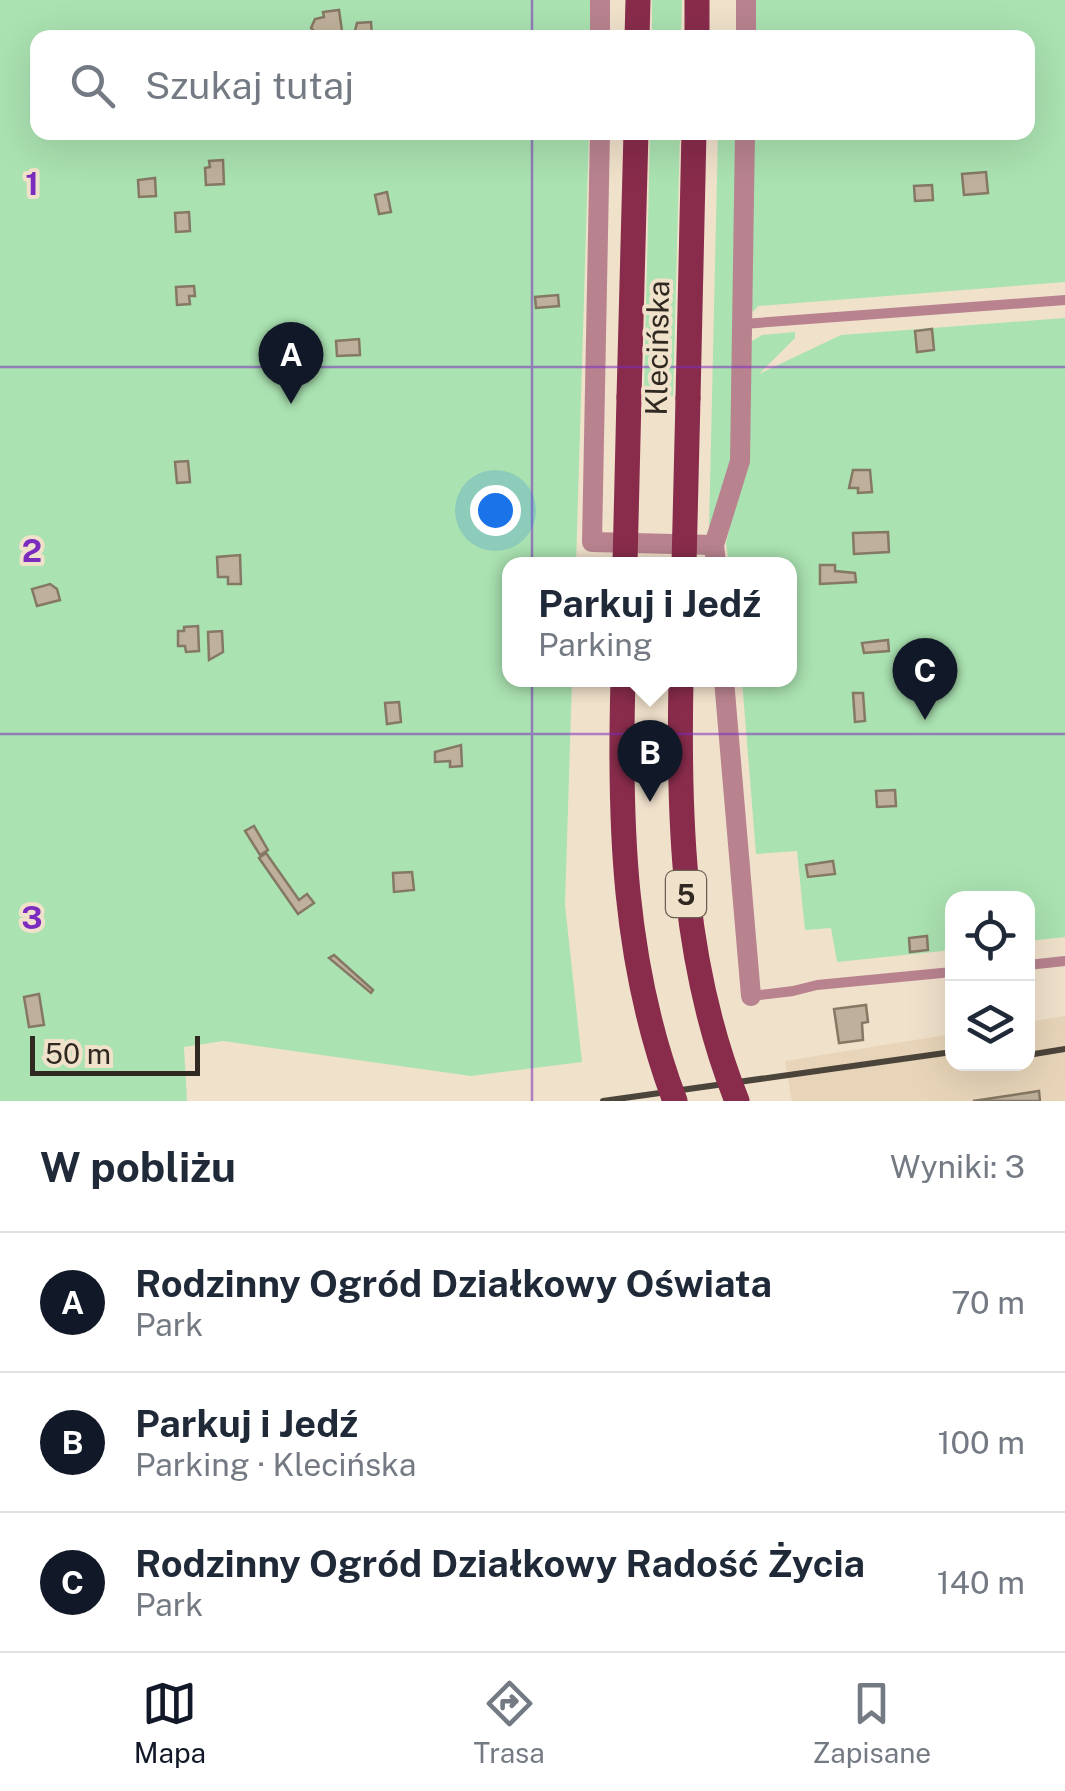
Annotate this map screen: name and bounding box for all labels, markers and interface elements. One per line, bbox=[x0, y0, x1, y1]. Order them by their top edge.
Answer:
search box bbox=[30, 30, 1035, 140]
icon: search bbox=[65, 58, 120, 113]
text: Szukaj tutaj bbox=[145, 63, 354, 108]
text: 1 bbox=[25, 165, 39, 202]
street label: Klecińska bbox=[638, 280, 676, 416]
pin: A bbox=[258, 322, 324, 404]
your location bbox=[470, 485, 521, 536]
text: 2 bbox=[22, 532, 42, 569]
popup bbox=[502, 557, 797, 687]
text: Parkuj i Jedź bbox=[538, 581, 761, 626]
text: Parking bbox=[538, 626, 653, 663]
pin: C bbox=[892, 638, 958, 720]
pin: B bbox=[618, 720, 682, 802]
road number: 5 bbox=[666, 871, 706, 917]
map controls bbox=[945, 891, 1035, 1071]
button: locate bbox=[945, 891, 1035, 981]
text: 3 bbox=[21, 899, 43, 936]
button: layers bbox=[945, 981, 1035, 1071]
scale bar bbox=[30, 1031, 200, 1076]
text: 50 m bbox=[45, 1037, 111, 1070]
text: W pobliżu bbox=[40, 1142, 236, 1191]
text: Wyniki: 3 bbox=[890, 1148, 1025, 1185]
text: Rodzinny Ogród Działkowy Oświata bbox=[135, 1261, 772, 1306]
text: A bbox=[61, 1284, 84, 1321]
text: 70 m bbox=[951, 1284, 1025, 1321]
text: Park bbox=[135, 1306, 203, 1343]
text: Parkuj i Jedź bbox=[135, 1401, 358, 1446]
text: B bbox=[62, 1424, 83, 1461]
text: 100 m bbox=[938, 1424, 1025, 1461]
text: Parking · Klecińska bbox=[135, 1446, 416, 1483]
text: Rodzinny Ogród Działkowy Radość Życia bbox=[135, 1541, 865, 1586]
text: C bbox=[61, 1564, 84, 1601]
text: 140 m bbox=[937, 1564, 1025, 1601]
text: Park bbox=[135, 1586, 203, 1623]
tab: Mapa bbox=[134, 1676, 206, 1769]
tab: Trasa bbox=[474, 1676, 545, 1769]
tab: Zapisane bbox=[812, 1676, 931, 1769]

